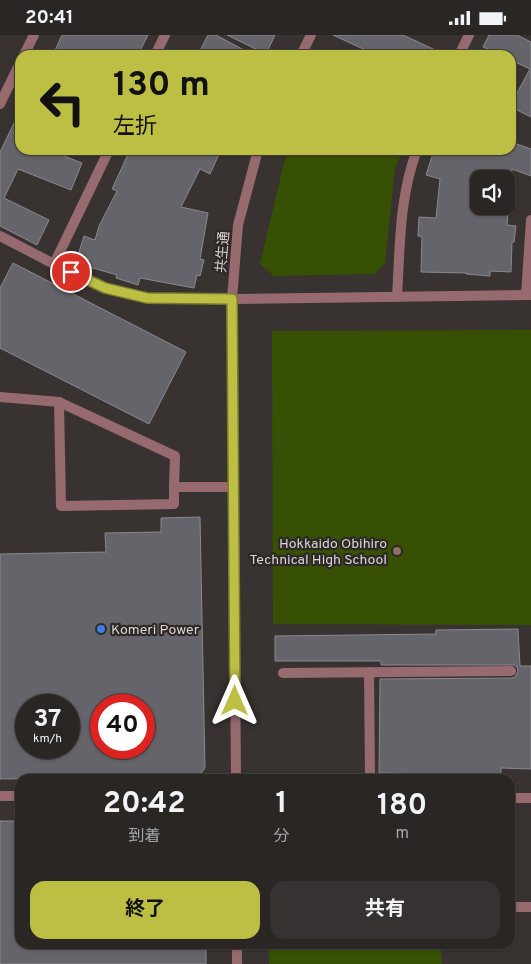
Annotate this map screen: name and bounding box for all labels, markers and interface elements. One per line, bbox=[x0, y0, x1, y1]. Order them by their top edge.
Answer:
text: 20:41 bbox=[25, 6, 74, 30]
text: 130 m bbox=[113, 64, 210, 108]
icon: left bbox=[30, 70, 95, 135]
text: 左折 bbox=[113, 114, 157, 141]
map controls bbox=[470, 170, 515, 215]
button: sound bbox=[470, 170, 515, 215]
street label: 共生通 bbox=[213, 230, 234, 274]
pin bbox=[50, 251, 92, 293]
icon: arrive bbox=[57, 258, 85, 286]
place label: Hokkaido Obihiro Technical High School bbox=[249, 536, 387, 569]
marker: Hokkaido Obihiro Technical High School bbox=[391, 545, 403, 557]
place label: Komeri Power bbox=[111, 622, 200, 639]
marker: Komeri Power bbox=[95, 623, 107, 635]
position arrow bbox=[208, 674, 260, 726]
speed limit sign: 40 bbox=[90, 694, 155, 759]
text: 37 bbox=[33, 704, 62, 736]
text: km/h bbox=[33, 731, 62, 747]
text: 20:42 bbox=[103, 786, 186, 823]
text: 1 bbox=[275, 786, 287, 823]
text: 180 bbox=[377, 788, 427, 825]
text: m bbox=[395, 824, 409, 844]
text: 到着 bbox=[128, 827, 160, 847]
text: 分 bbox=[273, 827, 289, 847]
button: 終了 bbox=[30, 881, 260, 939]
button: 共有 bbox=[270, 881, 500, 939]

